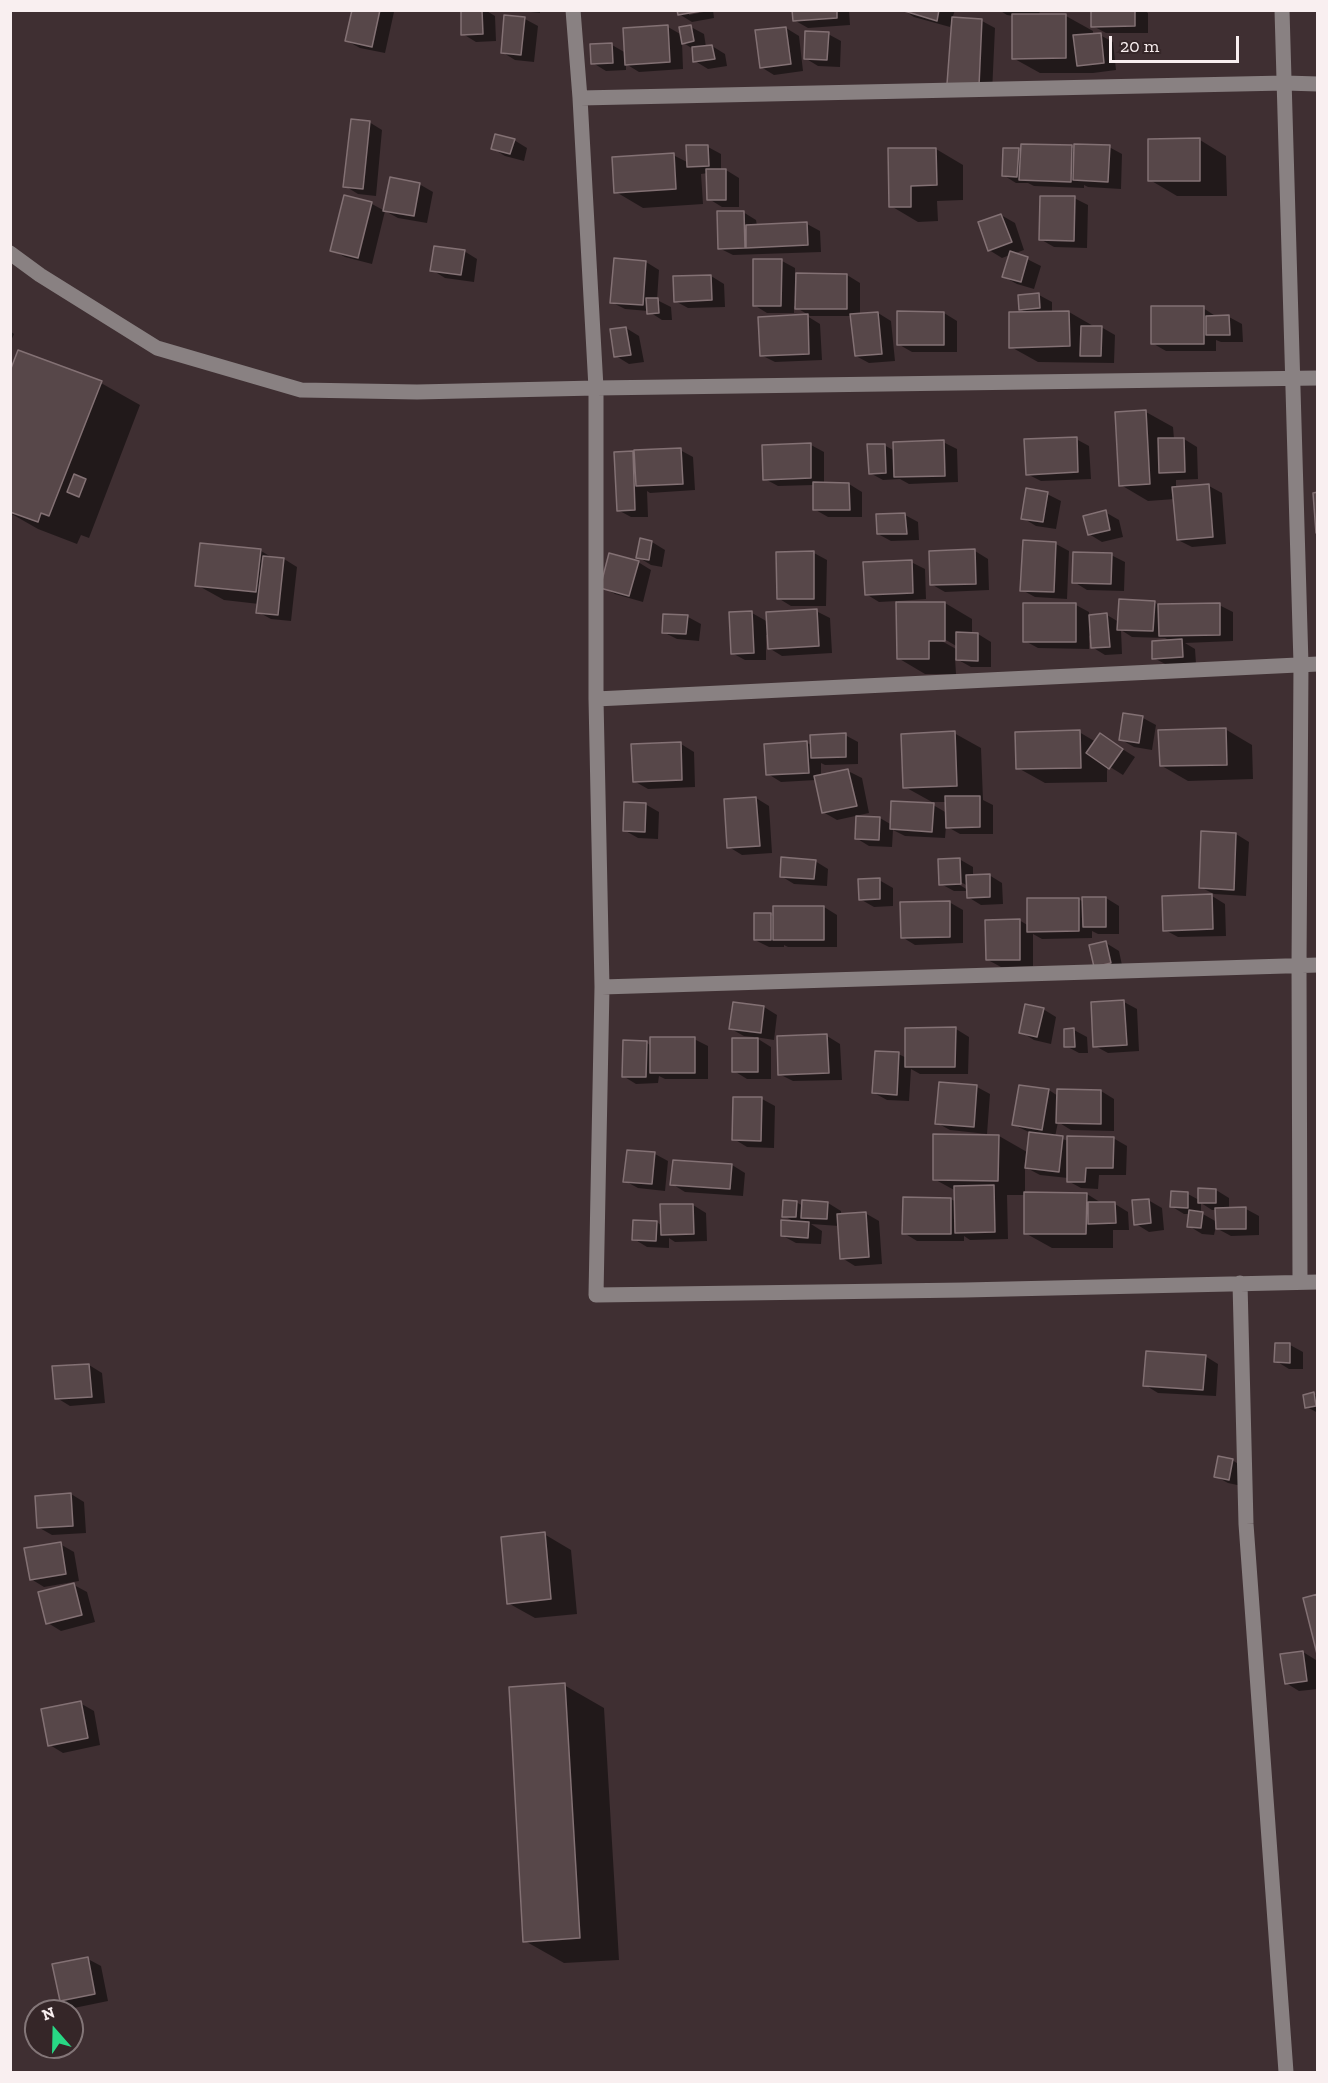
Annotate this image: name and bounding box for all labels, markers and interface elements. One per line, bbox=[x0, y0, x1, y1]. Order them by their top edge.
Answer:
scale bar bbox=[1112, 24, 1242, 62]
text: 20 m bbox=[1120, 35, 1159, 57]
north arrow bbox=[24, 1999, 84, 2059]
text: N bbox=[39, 2002, 57, 2025]

